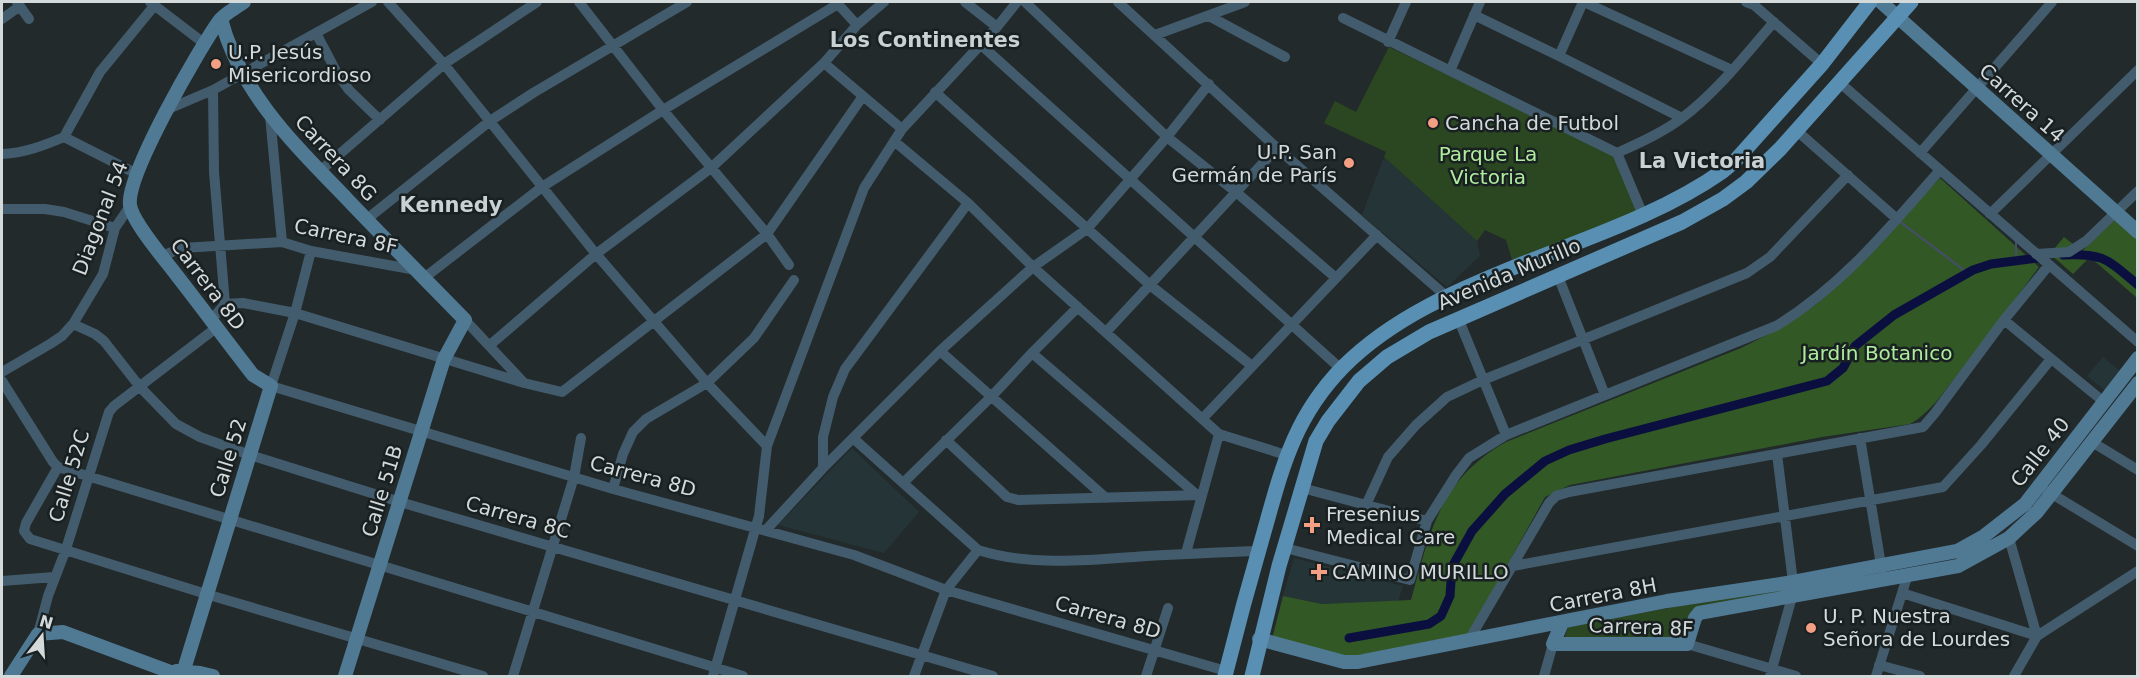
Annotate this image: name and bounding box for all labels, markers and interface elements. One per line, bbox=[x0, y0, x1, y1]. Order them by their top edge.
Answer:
district label: Los Continentes bbox=[830, 28, 1020, 52]
place label: U.P. Jesús Misericordioso bbox=[228, 40, 372, 87]
marker: U.P. Jesús Misericordioso bbox=[209, 57, 223, 71]
street label: Carrera 14 bbox=[1974, 58, 2070, 148]
street label: Carrera 8G bbox=[290, 110, 382, 206]
place label: Cancha de Futbol bbox=[1445, 111, 1619, 135]
marker: Cancha de Futbol bbox=[1426, 116, 1440, 130]
place label: U.P. San Germán de París bbox=[1172, 140, 1337, 187]
park label: Parque La Victoria bbox=[1439, 142, 1537, 189]
district label: La Victoria bbox=[1639, 149, 1765, 173]
marker: U.P. San Germán de París bbox=[1342, 156, 1356, 170]
street label: Diagonal 54 bbox=[67, 157, 133, 279]
district label: Kennedy bbox=[399, 193, 503, 217]
street label: Carrera 8F bbox=[292, 213, 400, 259]
street label: Carrera 8D bbox=[166, 233, 250, 335]
street label: Avenida Murillo bbox=[1434, 233, 1584, 315]
park label: Jardín Botanico bbox=[1800, 341, 1952, 365]
street label: Calle 40 bbox=[2005, 413, 2075, 491]
street label: Calle 52 bbox=[205, 416, 251, 500]
street label: Calle 52C bbox=[44, 427, 94, 525]
street label: Calle 51B bbox=[357, 442, 407, 540]
street label: Carrera 8D bbox=[587, 450, 699, 502]
street label: Carrera 8C bbox=[463, 491, 573, 543]
place label: Fresenius Medical Care bbox=[1326, 502, 1455, 549]
marker: Fresenius Medical Care bbox=[1303, 516, 1321, 534]
place label: CAMINO MURILLO bbox=[1332, 560, 1509, 584]
marker: CAMINO MURILLO bbox=[1310, 563, 1328, 581]
street label: Carrera 8H bbox=[1547, 573, 1659, 617]
street label: Carrera 8D bbox=[1052, 590, 1164, 644]
place label: U. P. Nuestra Señora de Lourdes bbox=[1823, 604, 2010, 651]
north arrow bbox=[12, 606, 72, 666]
text: N bbox=[37, 611, 55, 633]
street label: Carrera 8F bbox=[1588, 613, 1694, 641]
marker: U. P. Nuestra Señora de Lourdes bbox=[1804, 621, 1818, 635]

